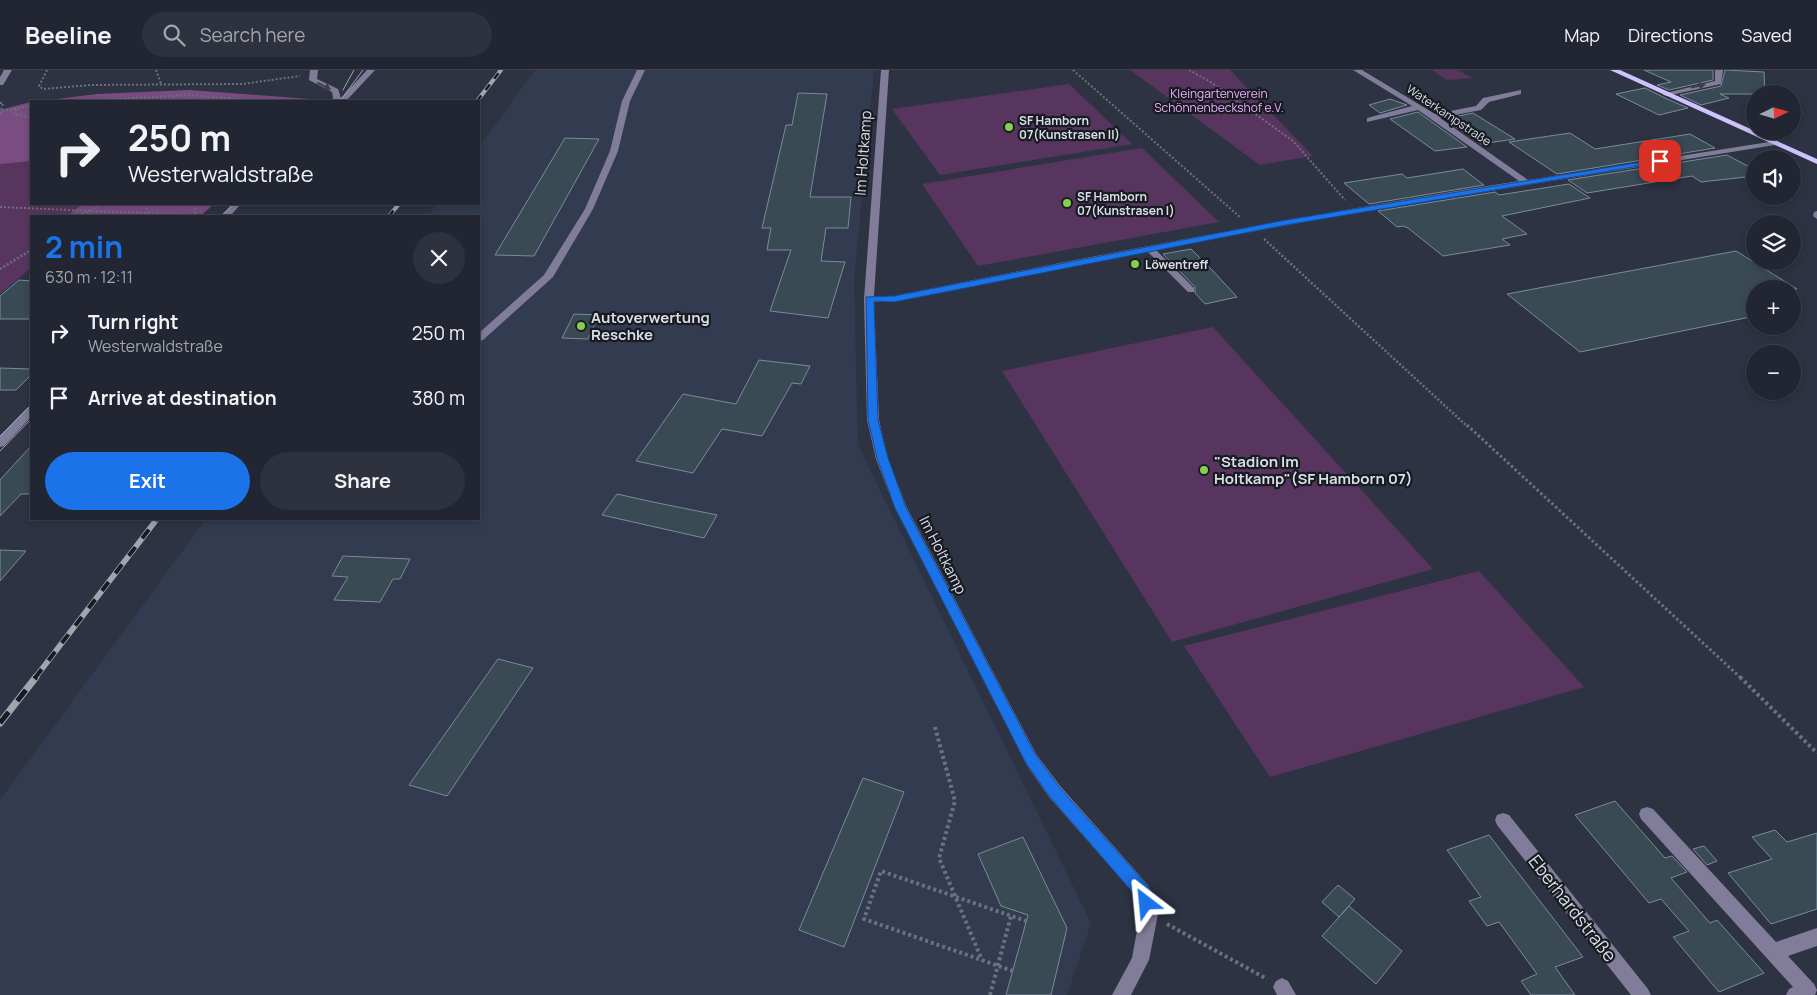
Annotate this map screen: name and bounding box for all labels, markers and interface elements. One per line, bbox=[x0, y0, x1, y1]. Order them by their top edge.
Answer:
search box bbox=[142, 12, 492, 57]
text: Beeline bbox=[25, 18, 112, 51]
icon: search bbox=[160, 21, 188, 49]
text: Search here bbox=[200, 22, 305, 48]
text: Map bbox=[1564, 23, 1600, 47]
text: Directions bbox=[1628, 23, 1713, 47]
text: Saved bbox=[1741, 23, 1792, 47]
street label: Waterkampstraße bbox=[1403, 80, 1495, 150]
one-way arrow bbox=[317, 82, 331, 90]
one-way arrow bbox=[1691, 82, 1707, 90]
park label: Kleingartenverein Schönnenbeckshof e.V. bbox=[1154, 85, 1284, 116]
north arrow bbox=[1746, 85, 1801, 140]
map controls bbox=[1746, 85, 1801, 400]
street label: Im Holtkamp bbox=[850, 110, 876, 196]
place label: SF Hamborn 07(Kunstrasen II) bbox=[1019, 112, 1120, 143]
text: 250 m bbox=[128, 114, 231, 162]
icon: right bbox=[45, 120, 110, 185]
marker: SF Hamborn 07(Kunstrasen II) bbox=[1003, 121, 1015, 133]
pin bbox=[1639, 140, 1681, 182]
icon: arrive bbox=[1646, 147, 1674, 175]
button: sound bbox=[1746, 150, 1801, 205]
text: Westerwaldstraße bbox=[128, 159, 314, 189]
place label: SF Hamborn 07(Kunstrasen I) bbox=[1077, 188, 1175, 219]
marker: SF Hamborn 07(Kunstrasen I) bbox=[1061, 197, 1073, 209]
button: layers bbox=[1746, 215, 1801, 270]
text: 2 min bbox=[45, 226, 123, 267]
button: close bbox=[413, 232, 465, 284]
place label: Löwentreff bbox=[1145, 256, 1209, 273]
marker: Löwentreff bbox=[1129, 258, 1141, 270]
text: 630 m · 12:11 bbox=[45, 266, 133, 288]
button: + bbox=[1746, 280, 1801, 335]
place label: Autoverwertung Reschke bbox=[591, 307, 710, 345]
text: Turn right bbox=[88, 309, 178, 335]
icon: right bbox=[45, 319, 73, 347]
text: 250 m bbox=[412, 320, 465, 346]
marker: Autoverwertung Reschke bbox=[575, 320, 587, 332]
text: Westerwaldstraße bbox=[88, 335, 223, 357]
button: − bbox=[1746, 345, 1801, 400]
icon: arrive bbox=[45, 384, 73, 412]
text: Arrive at destination bbox=[88, 385, 277, 411]
text: 380 m bbox=[412, 385, 465, 411]
place label: "Stadion Im Holtkamp"(SF Hamborn 07) bbox=[1214, 451, 1413, 489]
button: Exit bbox=[45, 452, 250, 510]
button: Share bbox=[260, 452, 465, 510]
marker: "Stadion Im Holtkamp"(SF Hamborn 07) bbox=[1198, 464, 1210, 476]
street label: Im Holtkamp bbox=[914, 512, 972, 598]
street label: Eberhardstraße bbox=[1524, 850, 1622, 966]
position arrow bbox=[1119, 876, 1171, 928]

